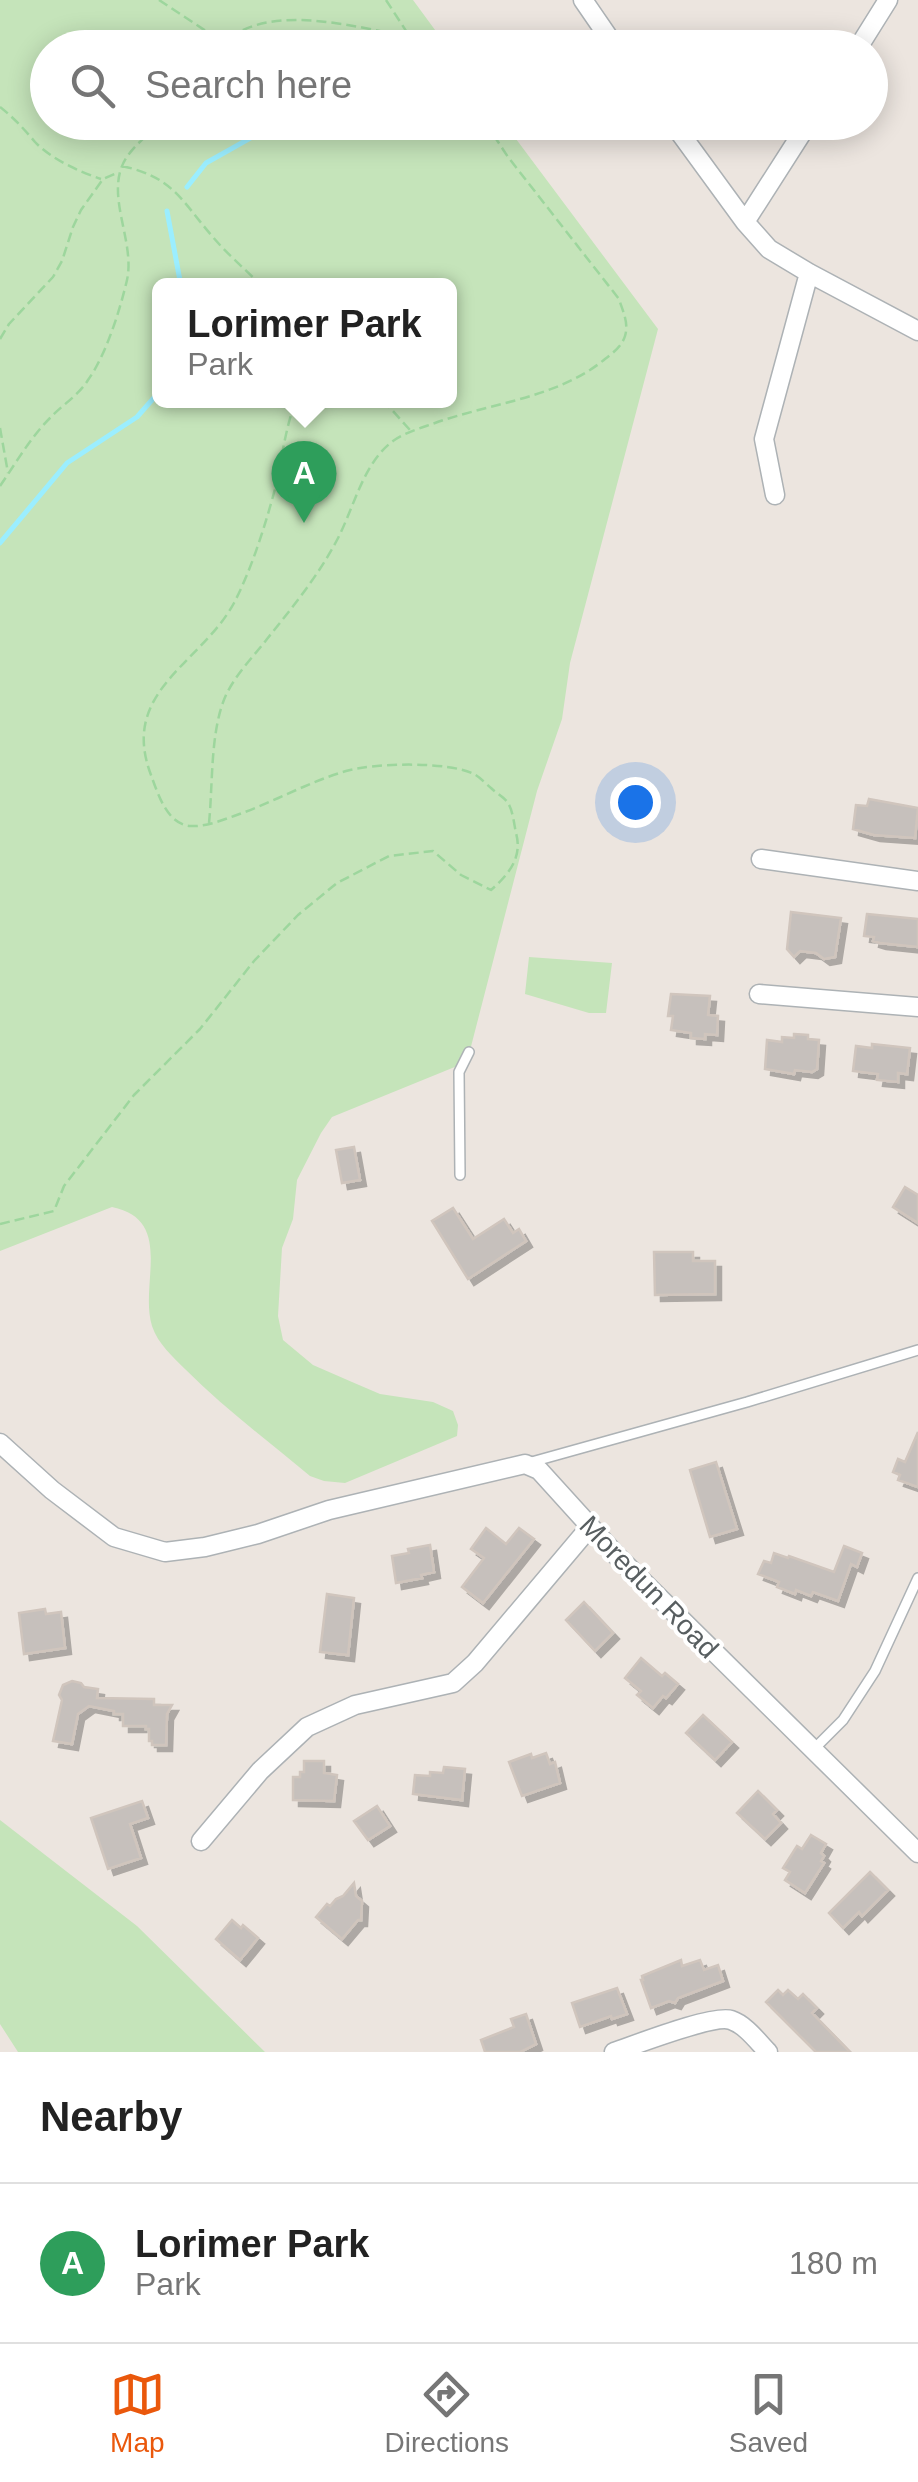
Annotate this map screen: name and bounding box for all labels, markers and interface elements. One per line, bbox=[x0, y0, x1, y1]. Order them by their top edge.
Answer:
search box bbox=[30, 30, 888, 140]
icon: search bbox=[65, 58, 120, 113]
text: Search here bbox=[145, 64, 352, 106]
popup bbox=[152, 278, 457, 408]
text: Lorimer Park bbox=[187, 303, 422, 345]
text: Park bbox=[187, 346, 253, 382]
pin: A bbox=[272, 440, 336, 523]
your location bbox=[610, 777, 661, 828]
street label: Moredun Road bbox=[574, 1510, 724, 1664]
text: Nearby bbox=[40, 2093, 182, 2140]
text: Lorimer Park bbox=[135, 2223, 369, 2265]
text: A bbox=[61, 2245, 84, 2281]
text: 180 m bbox=[789, 2245, 878, 2281]
text: Park bbox=[135, 2266, 201, 2302]
tab: Map bbox=[110, 2367, 165, 2459]
tab: Directions bbox=[385, 2367, 509, 2459]
tab: Saved bbox=[729, 2367, 808, 2459]

